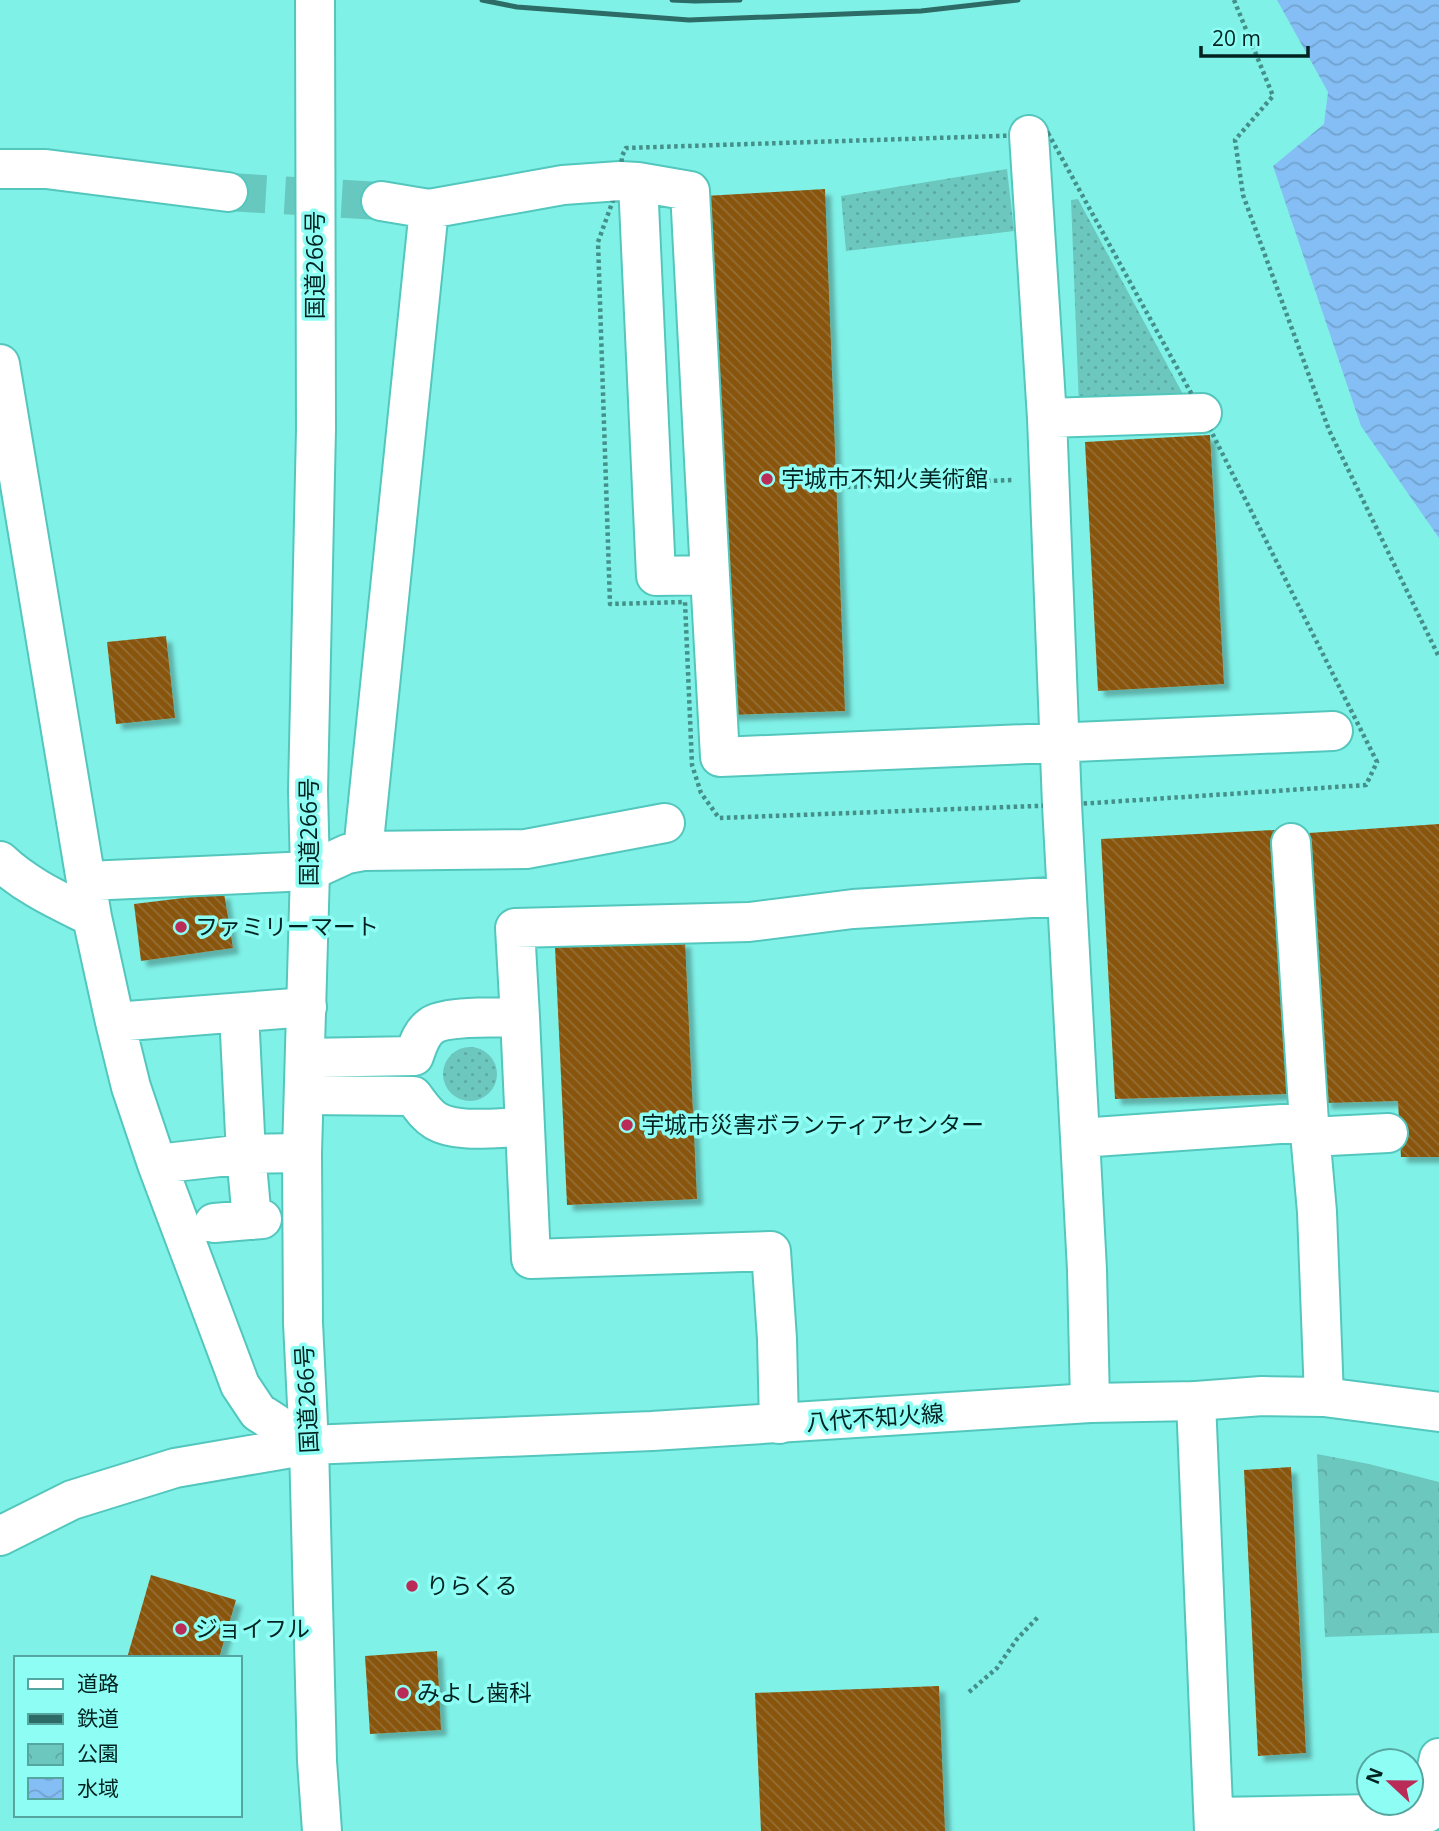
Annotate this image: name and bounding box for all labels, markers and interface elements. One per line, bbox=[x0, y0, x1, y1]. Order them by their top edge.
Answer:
scale bar bbox=[1201, 14, 1308, 58]
text: 20 m bbox=[1212, 24, 1261, 52]
street label: 国道266号 bbox=[298, 211, 330, 319]
place label: 宇城市不知火美術館 bbox=[781, 462, 988, 494]
marker: 宇城市不知火美術館 bbox=[759, 471, 775, 487]
street label: 国道266号 bbox=[292, 778, 324, 886]
place label: ファミリーマート bbox=[195, 910, 379, 942]
marker: ファミリーマート bbox=[173, 919, 189, 935]
place label: 宇城市災害ボランティアセンター bbox=[641, 1108, 984, 1140]
marker: 宇城市災害ボランティアセンター bbox=[619, 1117, 635, 1133]
street label: 国道266号 bbox=[287, 1344, 325, 1454]
street label: 八代不知火線 bbox=[805, 1396, 945, 1438]
place label: りらくる bbox=[426, 1569, 518, 1601]
marker: りらくる bbox=[404, 1578, 420, 1594]
place label: ジョイフル bbox=[195, 1612, 310, 1644]
marker: ジョイフル bbox=[173, 1621, 189, 1637]
legend bbox=[14, 1656, 242, 1817]
text: 道路 bbox=[77, 1669, 119, 1697]
place label: みよし歯科 bbox=[417, 1676, 532, 1708]
marker: みよし歯科 bbox=[395, 1685, 411, 1701]
text: 鉄道 bbox=[77, 1704, 119, 1732]
text: 公園 bbox=[77, 1739, 119, 1767]
north arrow bbox=[1355, 1747, 1425, 1817]
text: N bbox=[1359, 1764, 1389, 1788]
text: 水域 bbox=[77, 1774, 119, 1802]

